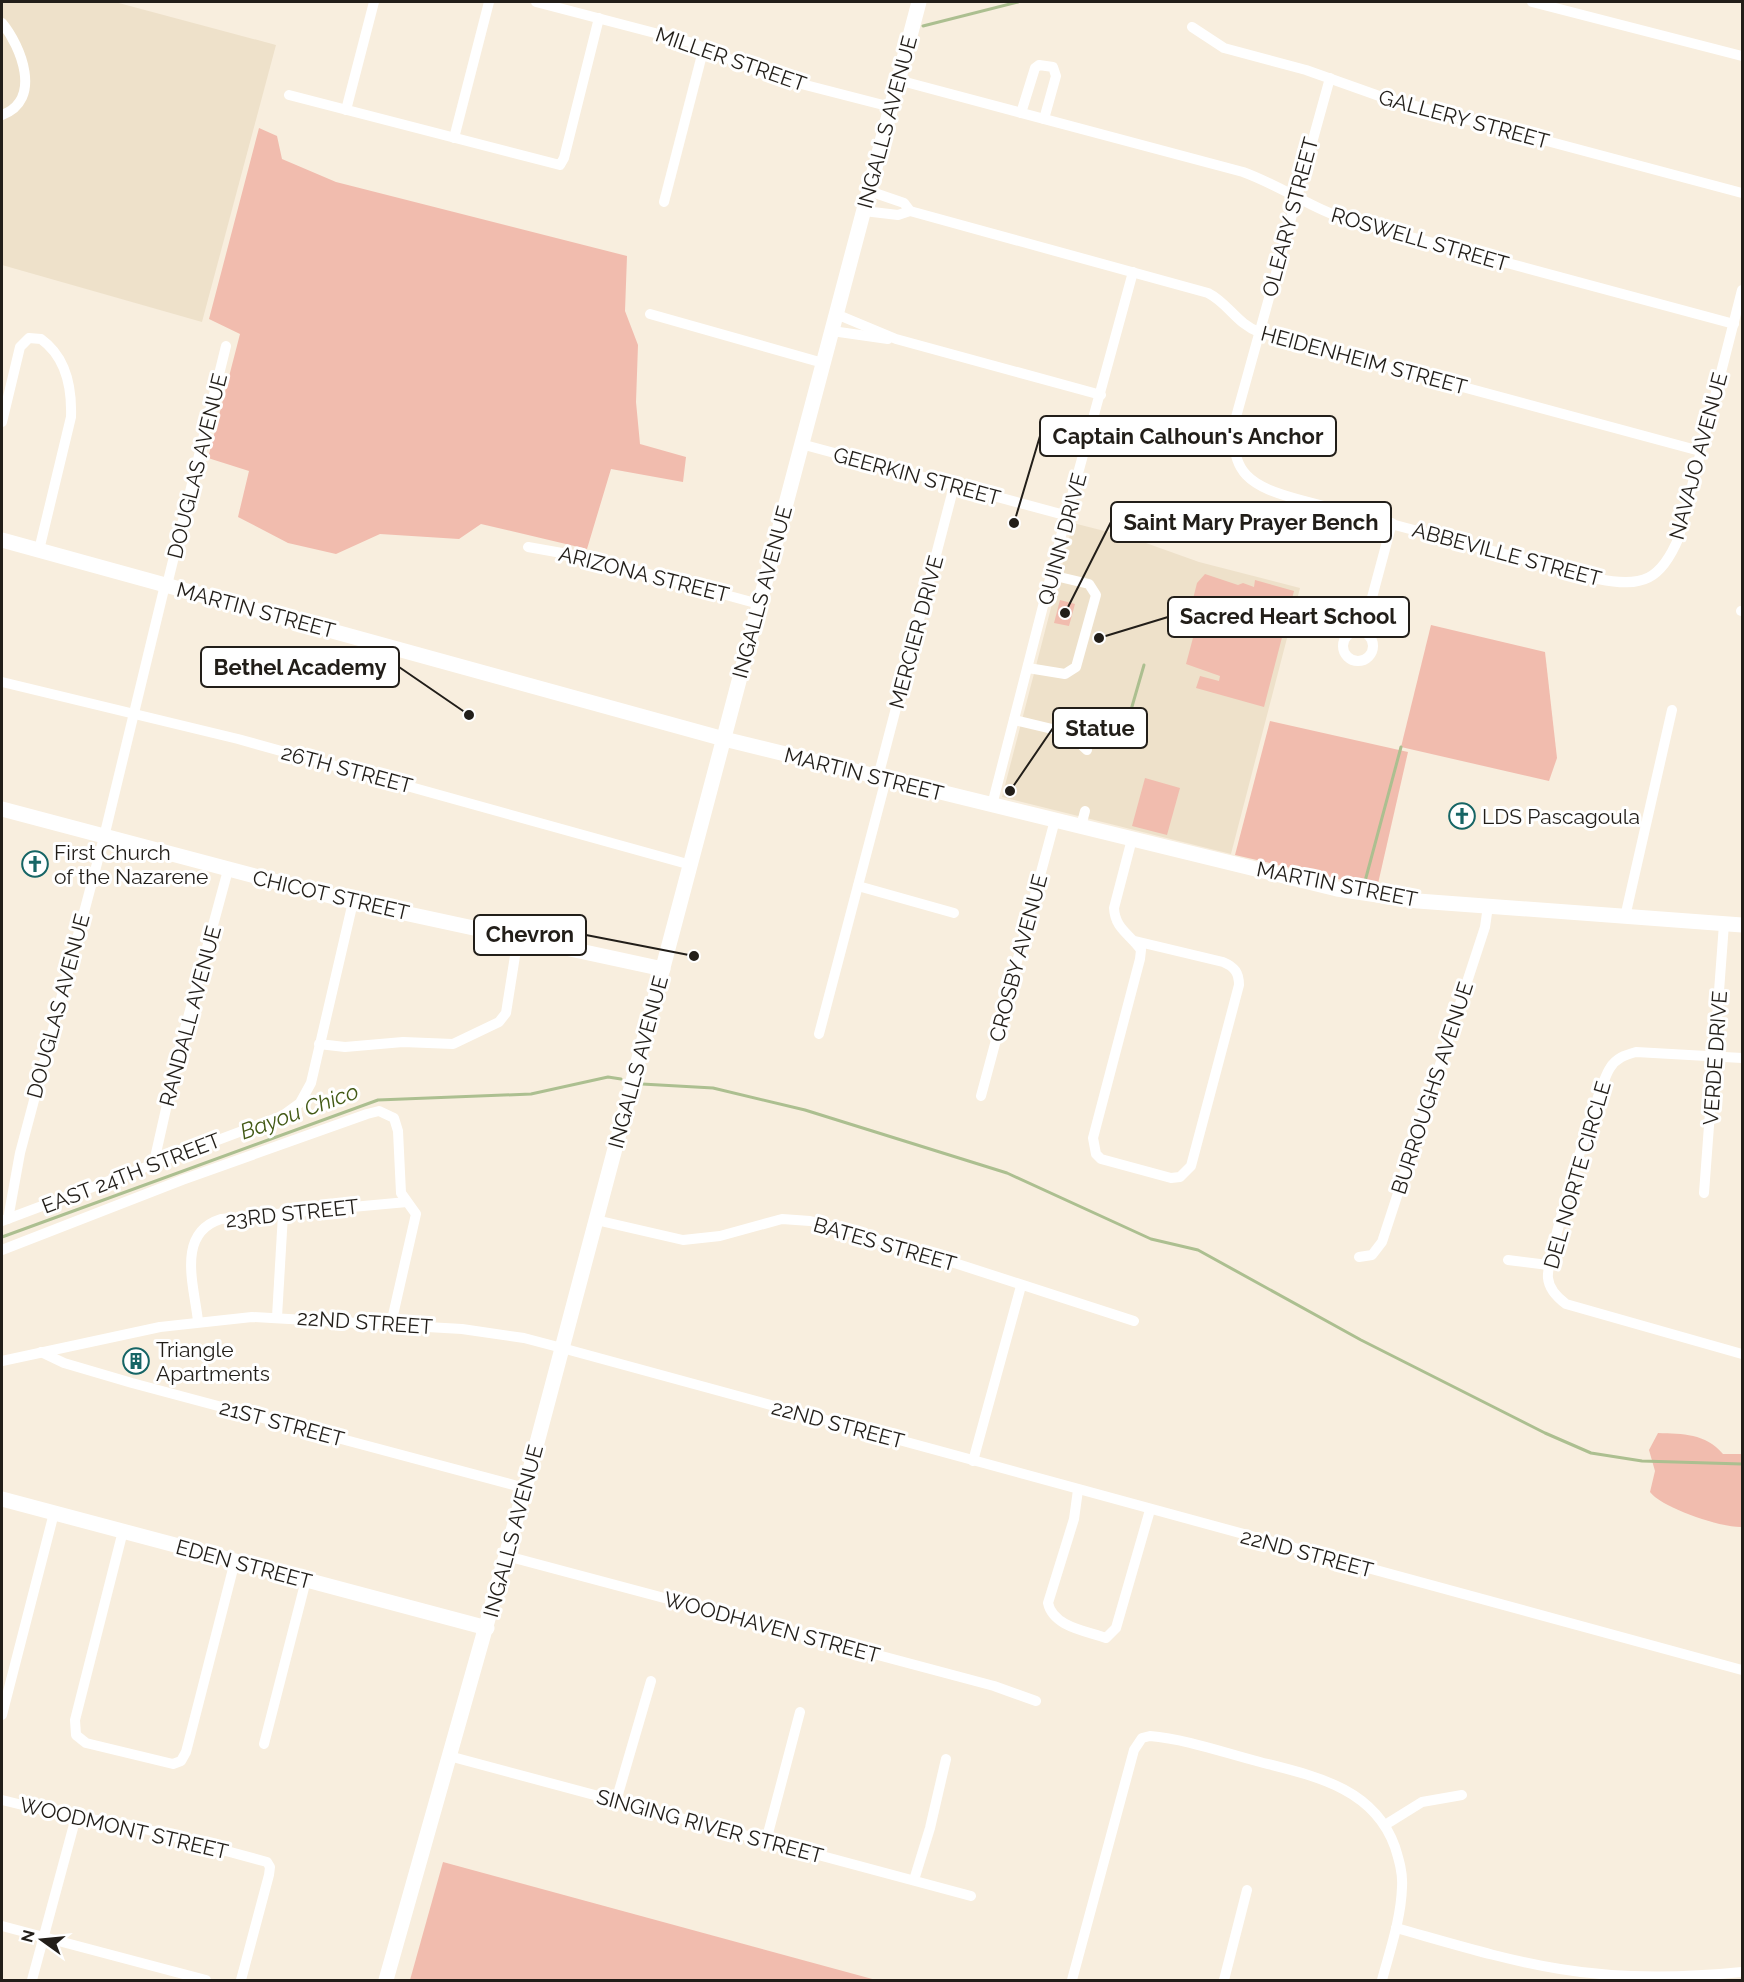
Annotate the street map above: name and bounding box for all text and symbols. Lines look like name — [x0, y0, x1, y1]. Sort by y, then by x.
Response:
street label: MILLER STREET — [652, 22, 810, 97]
street label: INGALLS AVENUE — [852, 33, 922, 211]
street label: GALLERY STREET — [1376, 84, 1552, 154]
street label: OLEARY STREET — [1257, 134, 1323, 299]
street label: ROSWELL STREET — [1328, 202, 1512, 276]
street label: HEIDENHEIM STREET — [1258, 320, 1470, 400]
street label: NAVAJO AVENUE — [1664, 370, 1732, 542]
street label: DOUGLAS AVENUE — [162, 371, 232, 561]
callout: Captain Calhoun's Anchor — [1040, 416, 1336, 456]
text: Captain Calhoun's Anchor — [1053, 423, 1324, 449]
street label: GEERKIN STREET — [831, 442, 1004, 510]
street label: QUINN DRIVE — [1032, 470, 1092, 608]
callout: Saint Mary Prayer Bench — [1111, 502, 1391, 542]
street label: INGALLS AVENUE — [727, 503, 797, 681]
text: Saint Mary Prayer Bench — [1123, 509, 1379, 535]
street label: ABBEVILLE STREET — [1410, 517, 1604, 591]
street label: ARIZONA STREET — [556, 541, 732, 607]
street label: MERCIER DRIVE — [884, 553, 948, 711]
street label: MARTIN STREET — [174, 577, 338, 643]
callout: Sacred Heart School — [1168, 597, 1409, 637]
text: Sacred Heart School — [1180, 603, 1397, 629]
callout: Bethel Academy — [201, 647, 399, 687]
text: Bethel Academy — [213, 654, 387, 680]
callout: Statue — [1053, 708, 1147, 748]
text: Statue — [1065, 715, 1135, 741]
street label: 26TH STREET — [279, 739, 416, 799]
street label: MARTIN STREET — [782, 742, 946, 806]
church icon: LDS Pascagoula — [1447, 801, 1477, 831]
place label: LDS Pascagoula — [1482, 804, 1640, 829]
place label: First Church of the Nazarene — [54, 840, 208, 889]
church icon: First Church of the Nazarene — [20, 849, 50, 879]
street label: MARTIN STREET — [1254, 856, 1420, 912]
street label: CHICOT STREET — [250, 865, 412, 925]
street label: CROSBY AVENUE — [984, 871, 1052, 1045]
street label: DOUGLAS AVENUE — [21, 911, 95, 1101]
callout: Chevron — [474, 915, 586, 955]
text: Chevron — [486, 921, 574, 947]
street label: RANDALL AVENUE — [154, 923, 226, 1109]
street label: INGALLS AVENUE — [603, 973, 673, 1151]
street label: BURROUGHS AVENUE — [1386, 979, 1478, 1197]
street label: VERDE DRIVE — [1698, 990, 1732, 1126]
water label: Bayou Chico — [236, 1078, 362, 1144]
street label: DEL NORTE CIRCLE — [1538, 1078, 1616, 1272]
street label: EAST 24TH STREET — [38, 1127, 224, 1219]
street label: 23RD STREET — [224, 1194, 360, 1232]
street label: BATES STREET — [811, 1212, 960, 1276]
street label: 22ND STREET — [296, 1305, 434, 1339]
place label: Triangle Apartments — [156, 1337, 270, 1386]
building icon: Triangle Apartments — [121, 1346, 151, 1376]
street label: 21ST STREET — [217, 1394, 347, 1452]
street label: 22ND STREET — [769, 1394, 907, 1454]
street label: INGALLS AVENUE — [478, 1442, 548, 1620]
street label: 22ND STREET — [1238, 1523, 1376, 1583]
street label: EDEN STREET — [173, 1534, 315, 1594]
street label: WOODHAVEN STREET — [661, 1586, 883, 1668]
street label: SINGING RIVER STREET — [594, 1784, 826, 1868]
street label: WOODMONT STREET — [17, 1792, 231, 1864]
north arrow — [12, 1910, 72, 1970]
text: N — [17, 1928, 39, 1945]

